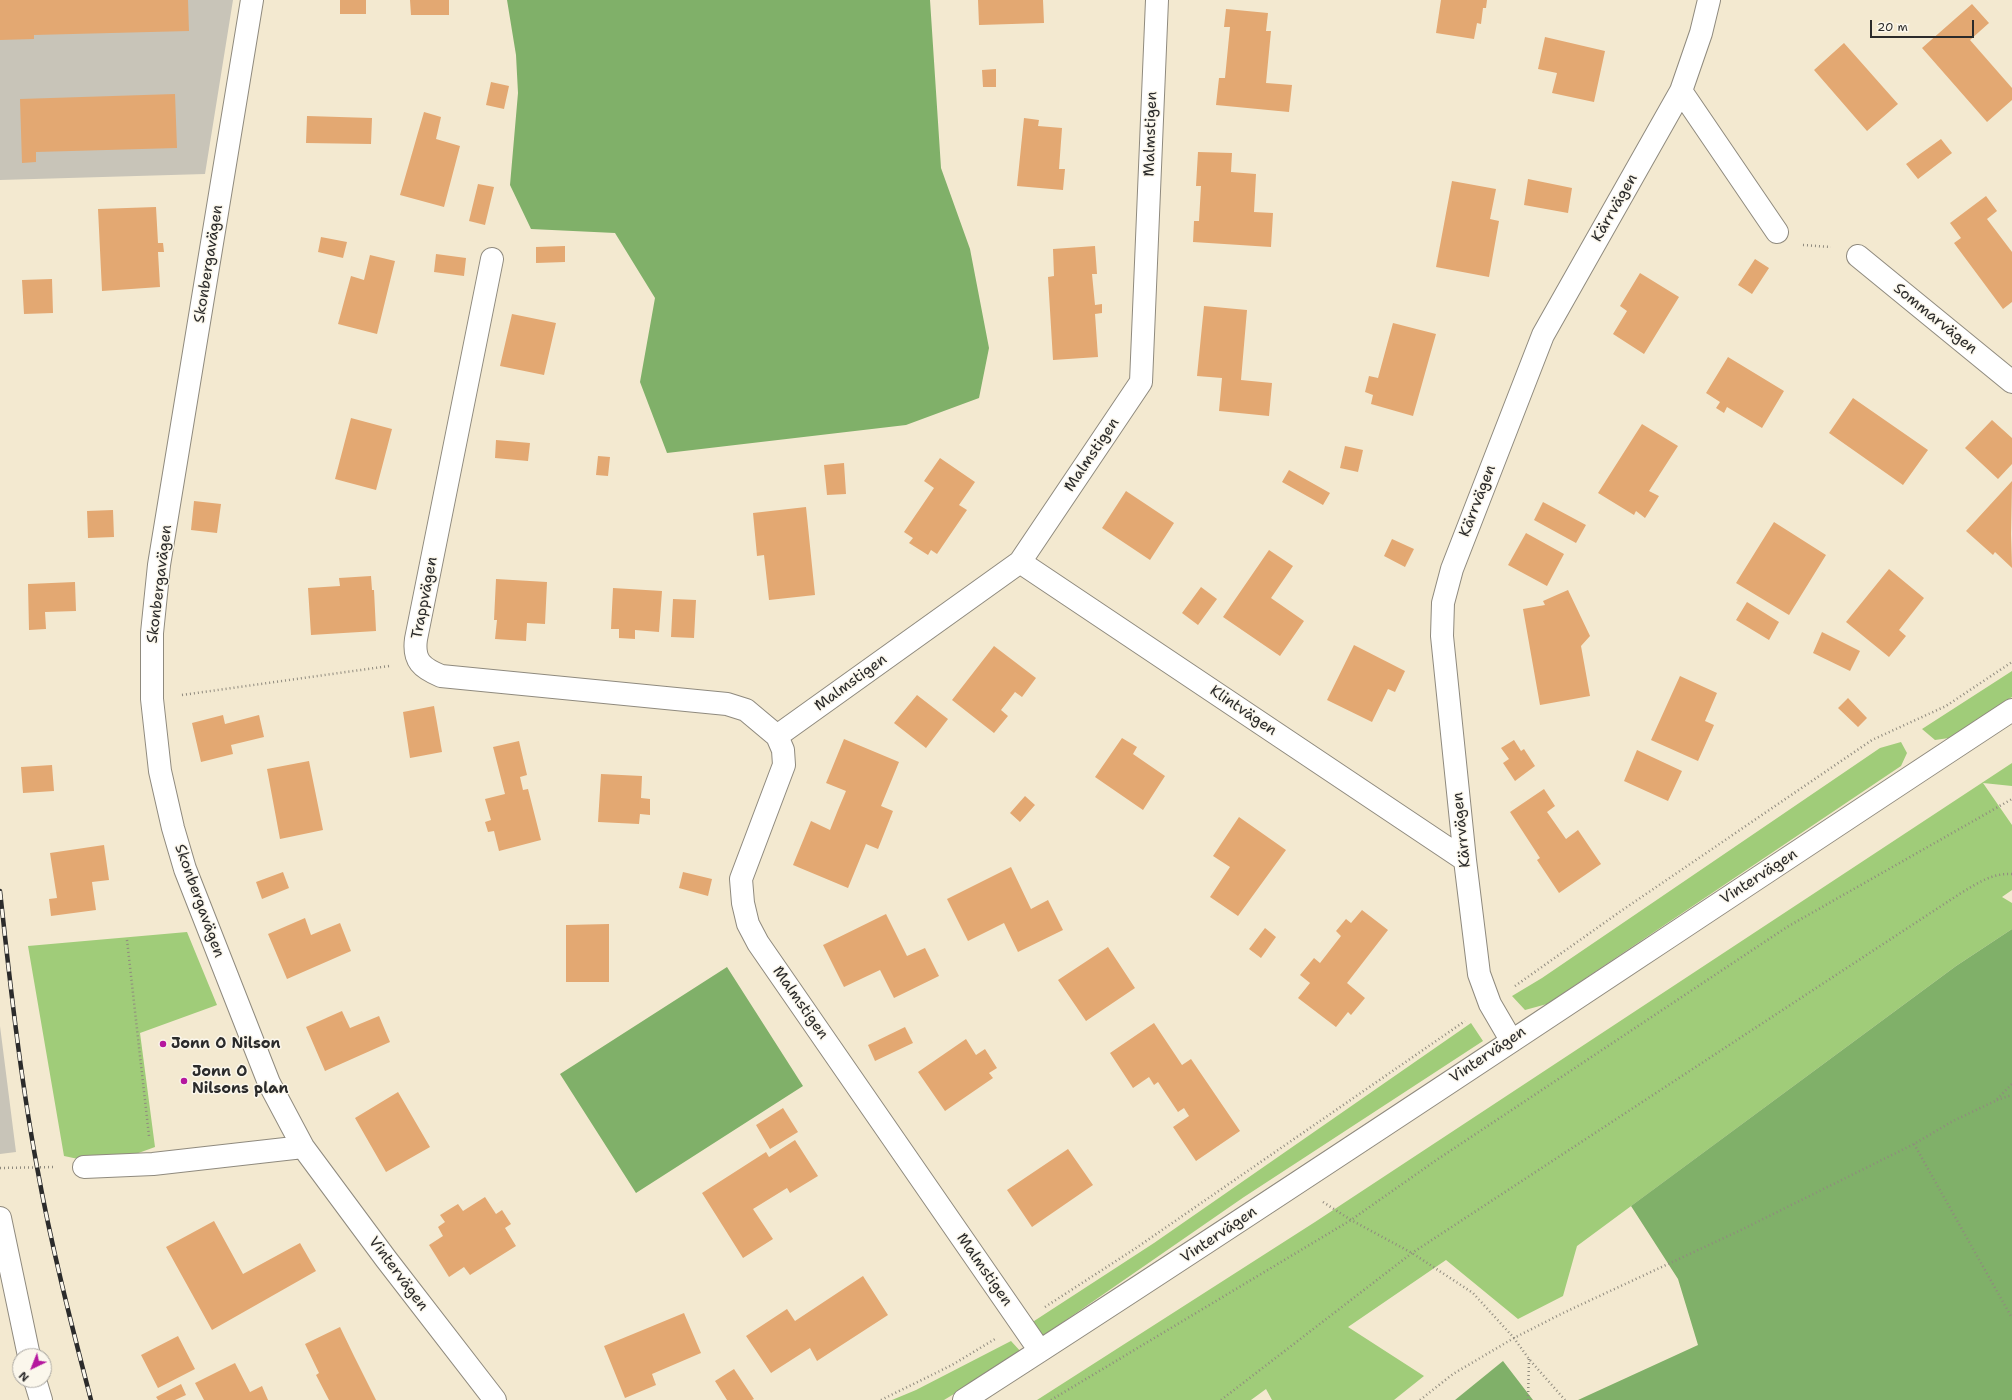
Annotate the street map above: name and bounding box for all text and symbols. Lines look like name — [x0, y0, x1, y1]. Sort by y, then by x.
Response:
scale bar — [1872, 12, 1976, 38]
text: 20 m — [1877, 19, 1908, 35]
street label: Malmstigen — [1141, 91, 1161, 177]
street label: Kärrvägen — [1588, 171, 1642, 245]
street label: Skonbergavägen — [191, 204, 227, 324]
street label: Sommarvägen — [1889, 280, 1981, 358]
street label: Malmstigen — [1061, 415, 1123, 495]
street label: Kärrvägen — [1456, 462, 1500, 540]
street label: Skonbergavägen — [144, 524, 176, 644]
street label: Trappvägen — [408, 555, 442, 641]
street label: Malmstigen — [811, 651, 891, 715]
street label: Klintvägen — [1206, 682, 1280, 740]
street label: Kärrvägen — [1449, 791, 1475, 869]
street label: Skonbergavägen — [170, 842, 228, 960]
street label: Vintervägen — [1717, 845, 1801, 909]
street label: Malmstigen — [768, 963, 832, 1043]
street label: Vintervägen — [1446, 1023, 1530, 1087]
place label: Jonn O Nilson — [171, 1035, 281, 1053]
marker: Jonn O Nilson — [158, 1039, 168, 1049]
place label: Jonn O Nilsons plan — [192, 1063, 289, 1098]
marker: Jonn O Nilsons plan — [179, 1076, 189, 1086]
street label: Vintervägen — [1177, 1203, 1261, 1267]
street label: Malmstigen — [952, 1230, 1016, 1310]
street label: Vintervägen — [364, 1233, 432, 1315]
north arrow — [12, 1348, 52, 1388]
text: N — [16, 1368, 32, 1385]

